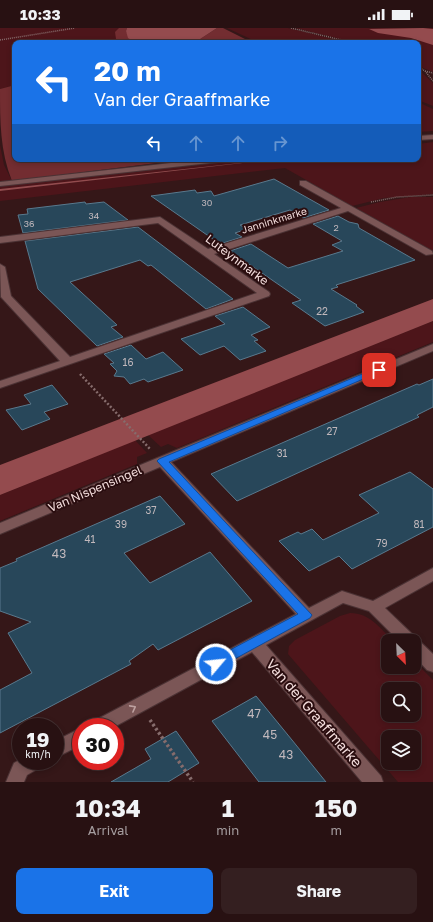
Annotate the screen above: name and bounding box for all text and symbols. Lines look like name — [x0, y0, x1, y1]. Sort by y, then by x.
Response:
text: 10:33 — [20, 5, 61, 23]
text: 20 m — [94, 54, 161, 87]
icon: left — [28, 56, 80, 108]
text: Van der Graaffmarke — [94, 88, 270, 110]
icon: left — [143, 132, 165, 154]
icon: ahead — [185, 132, 207, 154]
icon: ahead — [227, 132, 249, 154]
icon: right — [269, 132, 291, 154]
house number: 30 — [202, 197, 213, 208]
street label: Janninkmarke — [240, 204, 308, 236]
house number: 34 — [89, 210, 100, 221]
house number: 36 — [24, 218, 34, 229]
house number: 2 — [333, 222, 339, 233]
street label: Luteynmarke — [203, 231, 272, 288]
house number: 22 — [316, 305, 328, 317]
pin — [362, 353, 396, 387]
house number: 16 — [123, 356, 133, 368]
icon: arrive — [368, 359, 390, 381]
house number: 27 — [326, 425, 338, 437]
house number: 31 — [277, 447, 287, 459]
street label: Van Nispensingel — [46, 462, 144, 515]
house number: 37 — [145, 504, 157, 516]
house number: 39 — [115, 518, 127, 530]
house number: 81 — [414, 518, 425, 530]
house number: 41 — [85, 533, 96, 545]
house number: 79 — [376, 537, 388, 549]
house number: 43 — [52, 546, 66, 561]
north arrow — [381, 634, 421, 674]
map controls — [381, 634, 421, 770]
position arrow — [195, 643, 237, 685]
street label: Van der Graaffmarke — [263, 655, 366, 770]
button: search — [381, 682, 421, 722]
one-way arrow — [129, 706, 136, 713]
house number: 47 — [247, 706, 261, 721]
speed limit sign: 30 — [72, 718, 124, 770]
text: 19 — [26, 727, 49, 751]
house number: 45 — [263, 727, 277, 742]
button: layers — [381, 730, 421, 770]
house number: 43 — [279, 747, 293, 762]
text: km/h — [25, 748, 51, 760]
text: 10:34 — [76, 793, 141, 822]
text: 1 — [222, 793, 234, 822]
text: 150 — [315, 793, 357, 822]
text: Arrival — [88, 822, 129, 838]
text: min — [216, 822, 239, 838]
text: m — [330, 822, 342, 838]
button: Exit — [16, 868, 213, 914]
button: Share — [221, 868, 417, 914]

